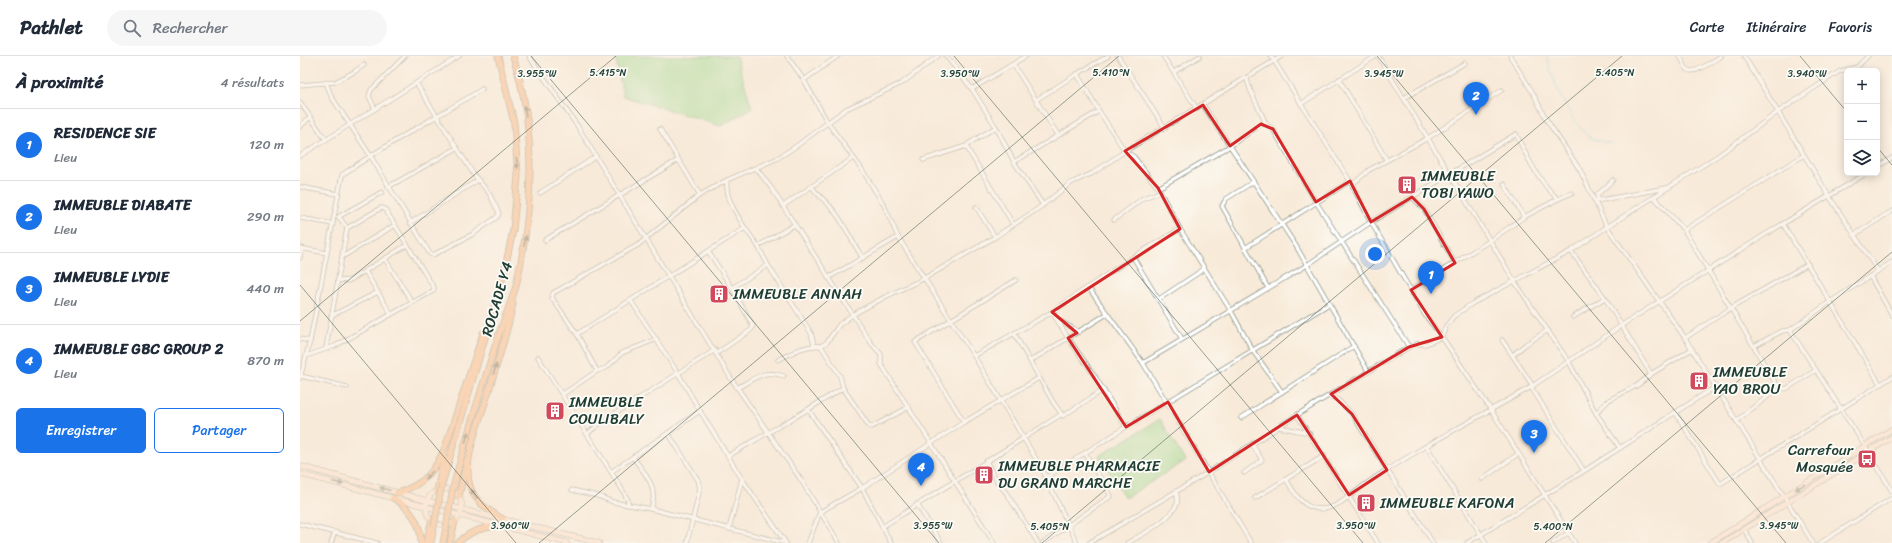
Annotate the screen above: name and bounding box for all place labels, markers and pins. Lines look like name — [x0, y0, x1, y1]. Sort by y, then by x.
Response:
pin: 2 — [1463, 82, 1489, 115]
place label: IMMEUBLE TOBI YAWO — [1420, 163, 1496, 206]
building icon: IMMEUBLE TOBI YAWO — [1396, 174, 1418, 196]
pin: 1 — [1418, 261, 1444, 294]
place label: IMMEUBLE ANNAH — [732, 281, 862, 307]
building icon: IMMEUBLE ANNAH — [708, 283, 730, 305]
place label: IMMEUBLE YAO BROU — [1712, 359, 1788, 402]
building icon: IMMEUBLE YAO BROU — [1688, 370, 1710, 392]
place label: IMMEUBLE COULIBALY — [568, 389, 645, 432]
building icon: IMMEUBLE COULIBALY — [544, 400, 566, 422]
pin: 3 — [1521, 420, 1547, 453]
place label: Carrefour Mosquée — [1788, 437, 1854, 480]
bus stop icon: Carrefour Mosquée — [1856, 448, 1878, 470]
pin: 4 — [908, 453, 934, 486]
place label: IMMEUBLE PHARMACIE DU GRAND MARCHE — [997, 453, 1161, 496]
building icon: IMMEUBLE PHARMACIE DU GRAND MARCHE — [973, 464, 995, 486]
place label: IMMEUBLE KAFONA — [1379, 490, 1515, 516]
building icon: IMMEUBLE KAFONA — [1355, 492, 1377, 514]

